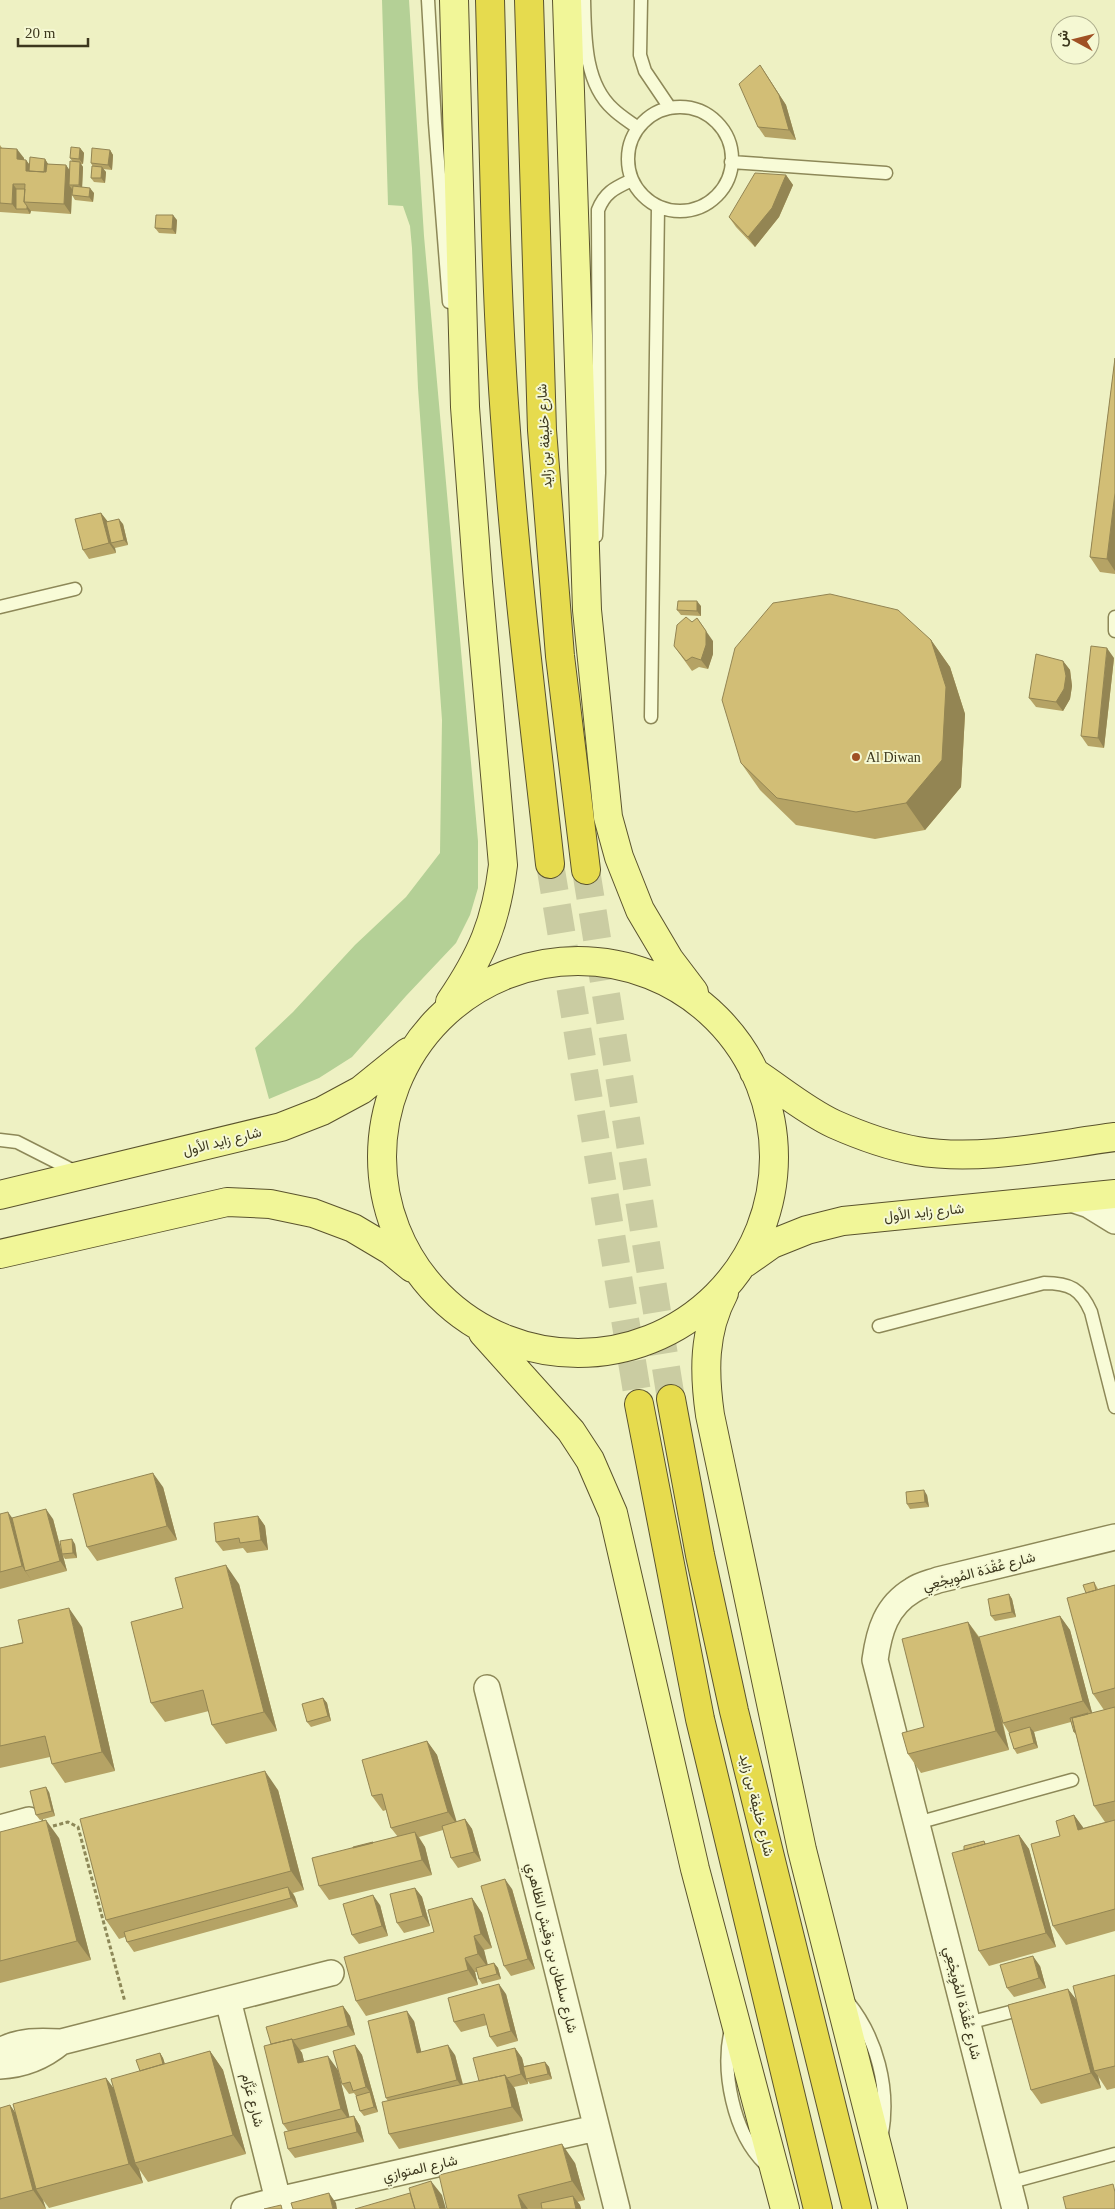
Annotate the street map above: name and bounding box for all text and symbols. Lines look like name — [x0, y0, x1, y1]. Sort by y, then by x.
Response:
scale bar — [18, 15, 88, 47]
north arrow — [1050, 15, 1100, 65]
text: 20 m — [25, 25, 56, 41]
text: ش — [1054, 29, 1072, 48]
street label: شارع خليفة بن زايد — [534, 383, 558, 489]
place label: Al Diwan — [866, 750, 921, 765]
marker: Al Diwan — [850, 751, 862, 763]
street label: شارع زايد الأول — [181, 1124, 264, 1161]
street label: شارع زايد الأول — [883, 1200, 965, 1227]
street label: شارع عُقْدَة المُوِيجْعِي — [921, 1548, 1038, 1598]
street label: شارع خليفة بن زايد — [734, 1752, 776, 1859]
street label: شارع سلطان بن وقيش الظاهري — [519, 1861, 580, 2036]
street label: شارع عُقْدَة المُوِيجْعِي — [937, 1945, 985, 2062]
street label: شارع عَزَّام — [236, 2071, 268, 2129]
street label: شارع المتوازي — [381, 2153, 460, 2188]

